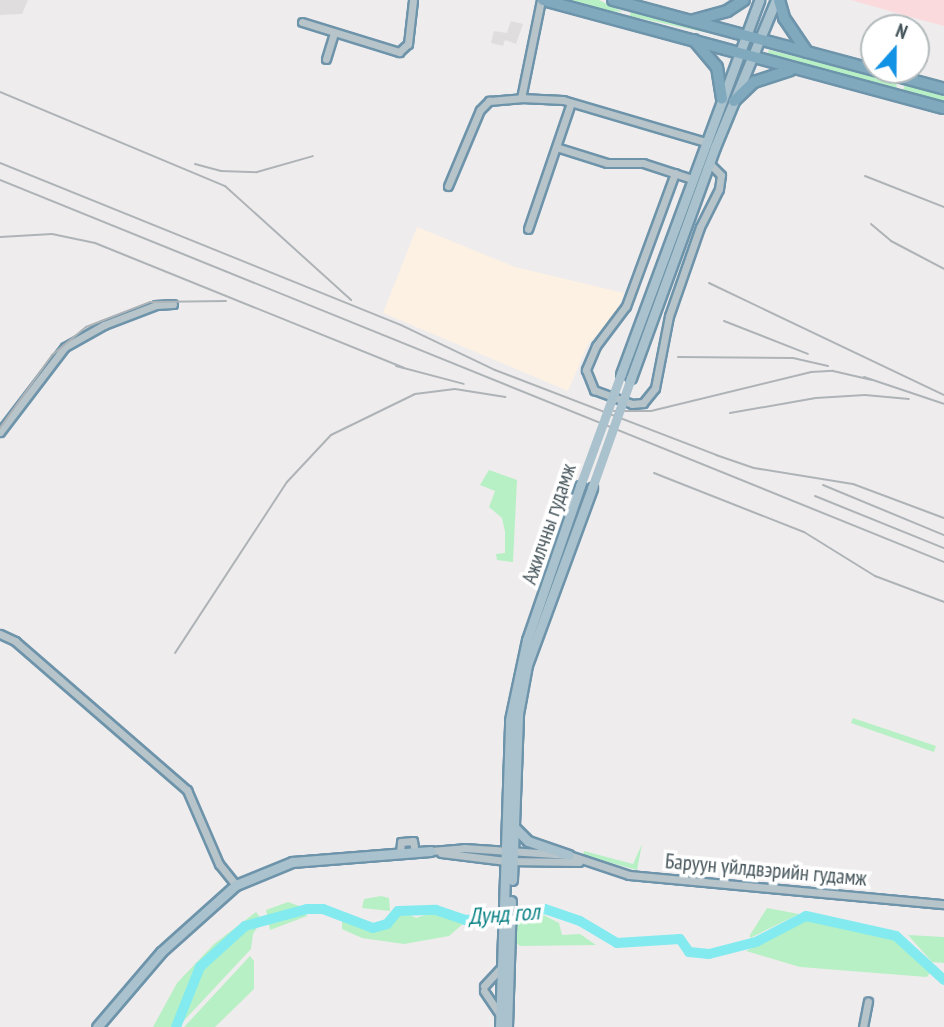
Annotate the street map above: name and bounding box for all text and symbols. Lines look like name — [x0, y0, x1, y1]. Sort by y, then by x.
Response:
north arrow — [860, 14, 930, 84]
text: N — [893, 18, 911, 44]
street label: Ажилчны гудамж — [517, 460, 581, 588]
street label: Баруун үйлдвэрийн гудамж — [664, 849, 868, 891]
water label: Дунд гол — [467, 898, 541, 930]

